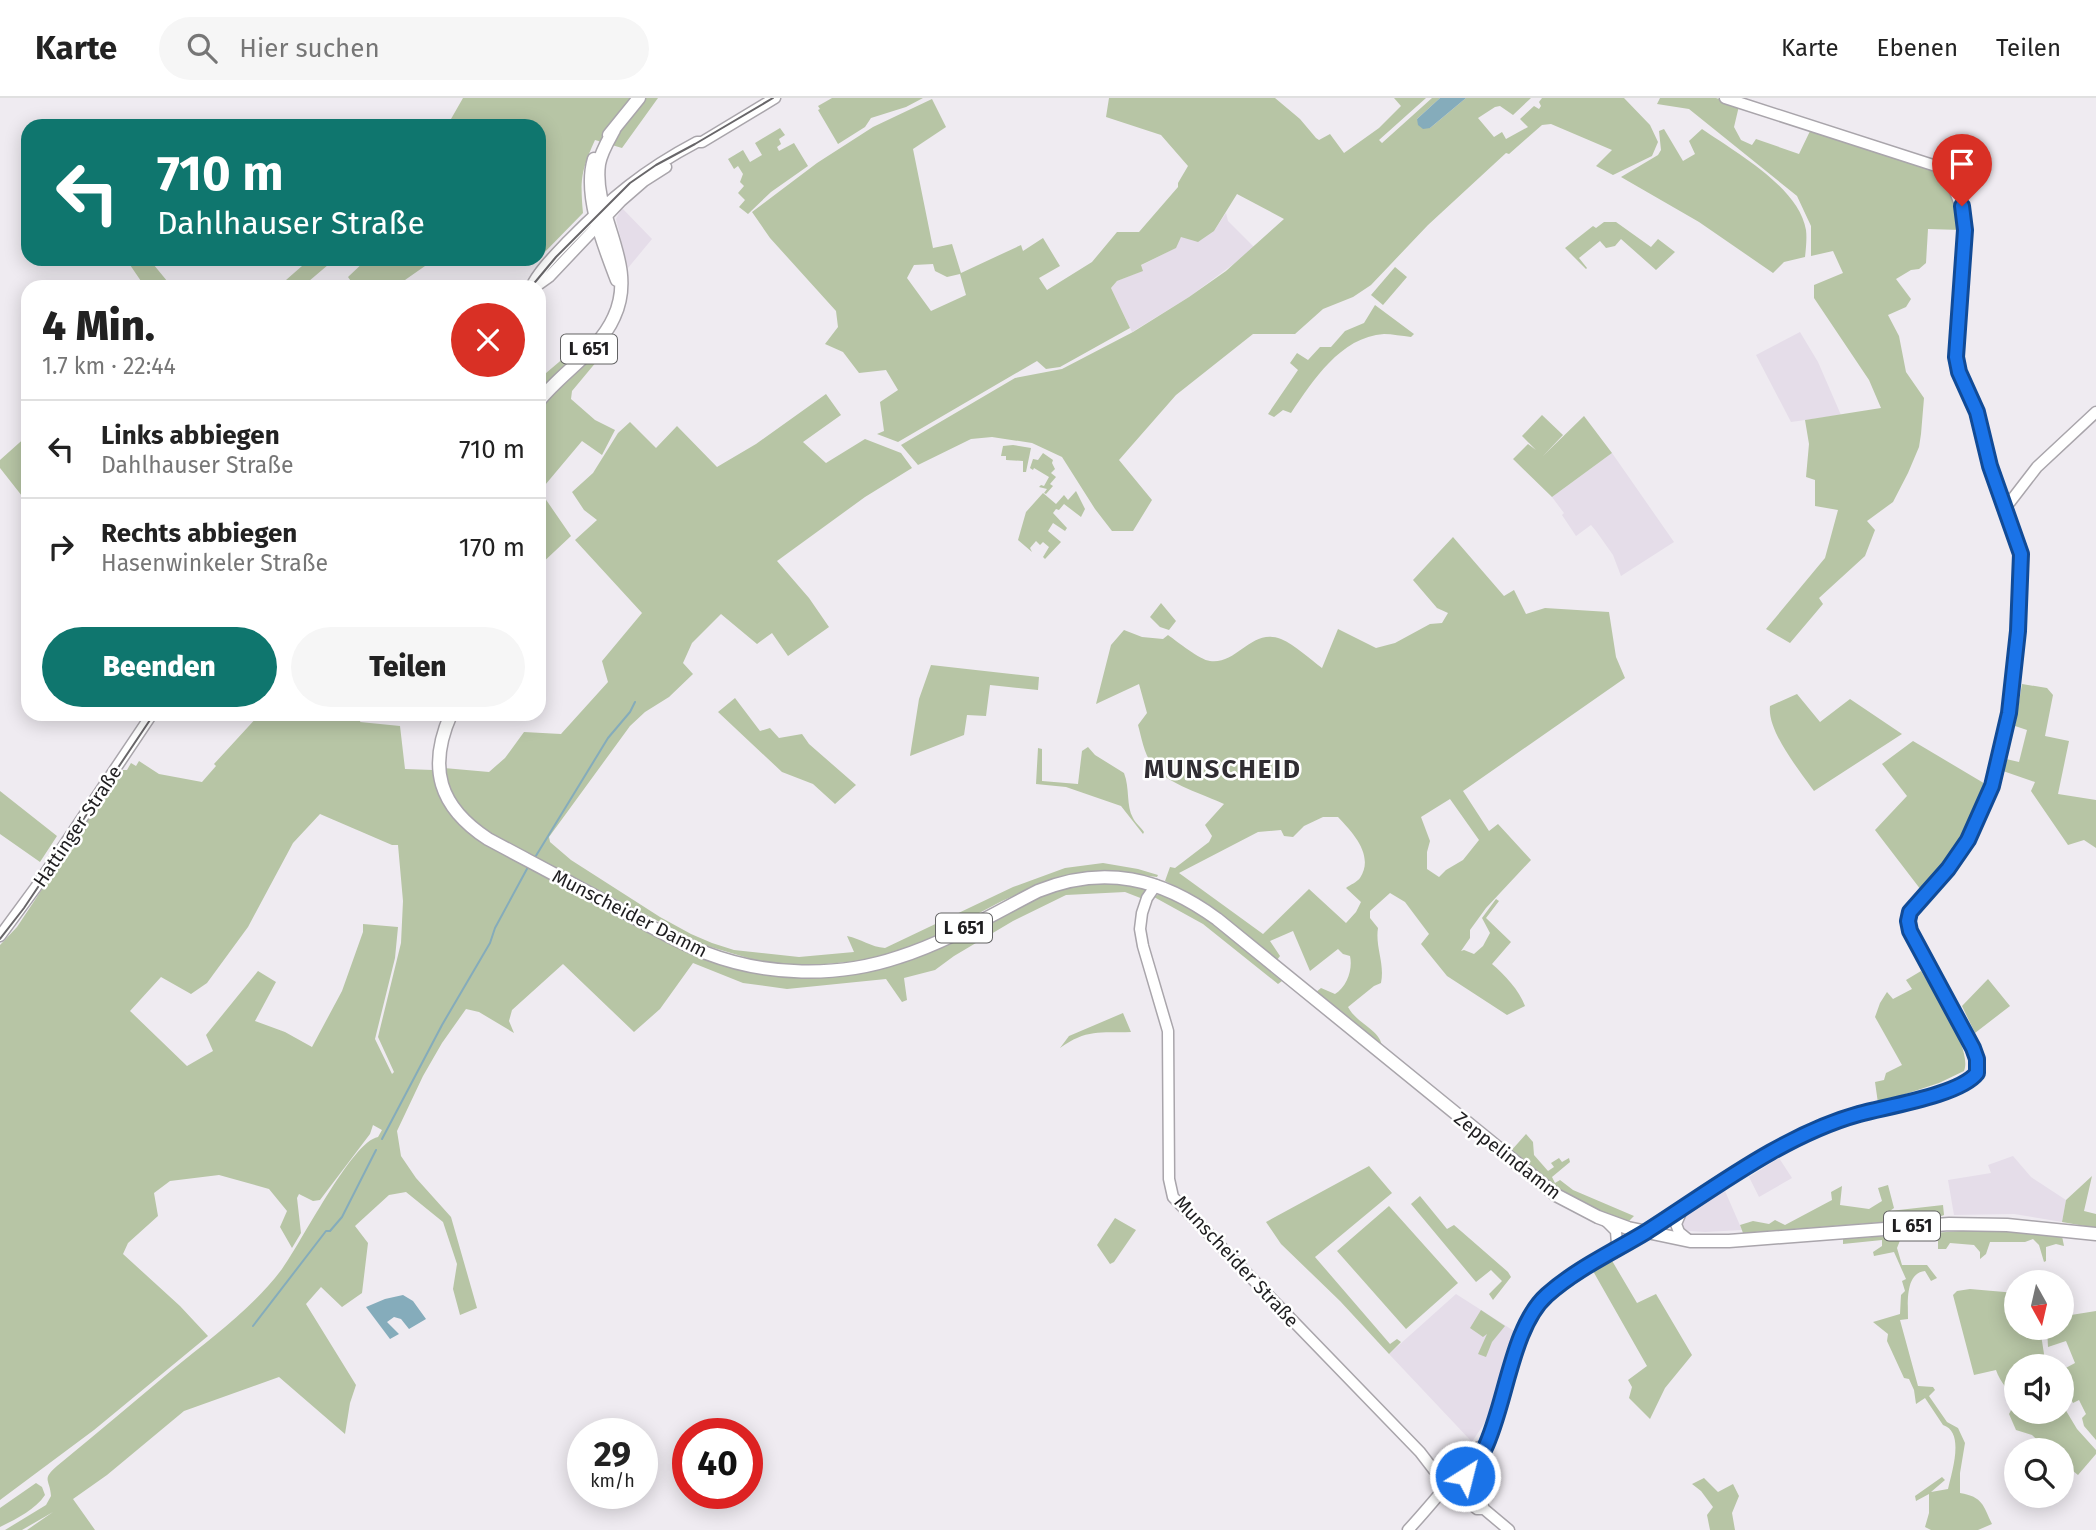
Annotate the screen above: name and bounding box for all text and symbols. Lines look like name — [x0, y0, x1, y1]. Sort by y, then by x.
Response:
search box — [159, 17, 649, 80]
text: Karte — [35, 28, 117, 68]
icon: search — [183, 29, 221, 67]
text: Hier suchen — [239, 33, 380, 64]
text: Karte — [1781, 34, 1839, 62]
text: Ebenen — [1877, 34, 1958, 62]
text: Teilen — [1996, 34, 2061, 62]
pin — [1932, 134, 1992, 206]
text: 710 m — [157, 144, 284, 203]
icon: arrive — [1943, 145, 1981, 183]
icon: left — [42, 147, 133, 238]
text: Dahlhauser Straße — [157, 204, 425, 242]
text: 4 Min. — [42, 301, 155, 351]
button: close — [451, 303, 525, 377]
road number: L 651 — [561, 334, 617, 363]
text: 1.7 km · 22:44 — [42, 352, 176, 380]
text: Links abbiegen — [101, 420, 280, 451]
icon: left — [42, 430, 80, 468]
text: 710 m — [459, 434, 525, 465]
text: Dahlhauser Straße — [101, 451, 294, 479]
text: Rechts abbiegen — [101, 518, 297, 549]
icon: right — [42, 528, 80, 566]
text: 170 m — [459, 532, 525, 563]
text: Hasenwinkeler Straße — [101, 549, 328, 577]
button: Beenden — [42, 627, 277, 707]
button: Teilen — [291, 627, 525, 707]
district label: MUNSCHEID — [1144, 754, 1302, 785]
street label: Hattinger Straße — [28, 761, 127, 891]
street label: Munscheider Damm — [548, 864, 711, 962]
road number: L 651 — [936, 914, 992, 942]
street label: Zeppelindamm — [1450, 1107, 1566, 1204]
street label: Munscheider Straße — [1170, 1191, 1304, 1332]
road number: L 651 — [1884, 1212, 1940, 1240]
north arrow — [2004, 1270, 2074, 1340]
map controls — [2004, 1270, 2074, 1508]
button: sound — [2004, 1354, 2074, 1424]
speed limit sign: 40 — [672, 1418, 763, 1509]
text: 29 — [594, 1433, 631, 1475]
button: search — [2004, 1438, 2074, 1508]
position arrow — [1428, 1439, 1502, 1513]
text: km/h — [590, 1470, 635, 1492]

